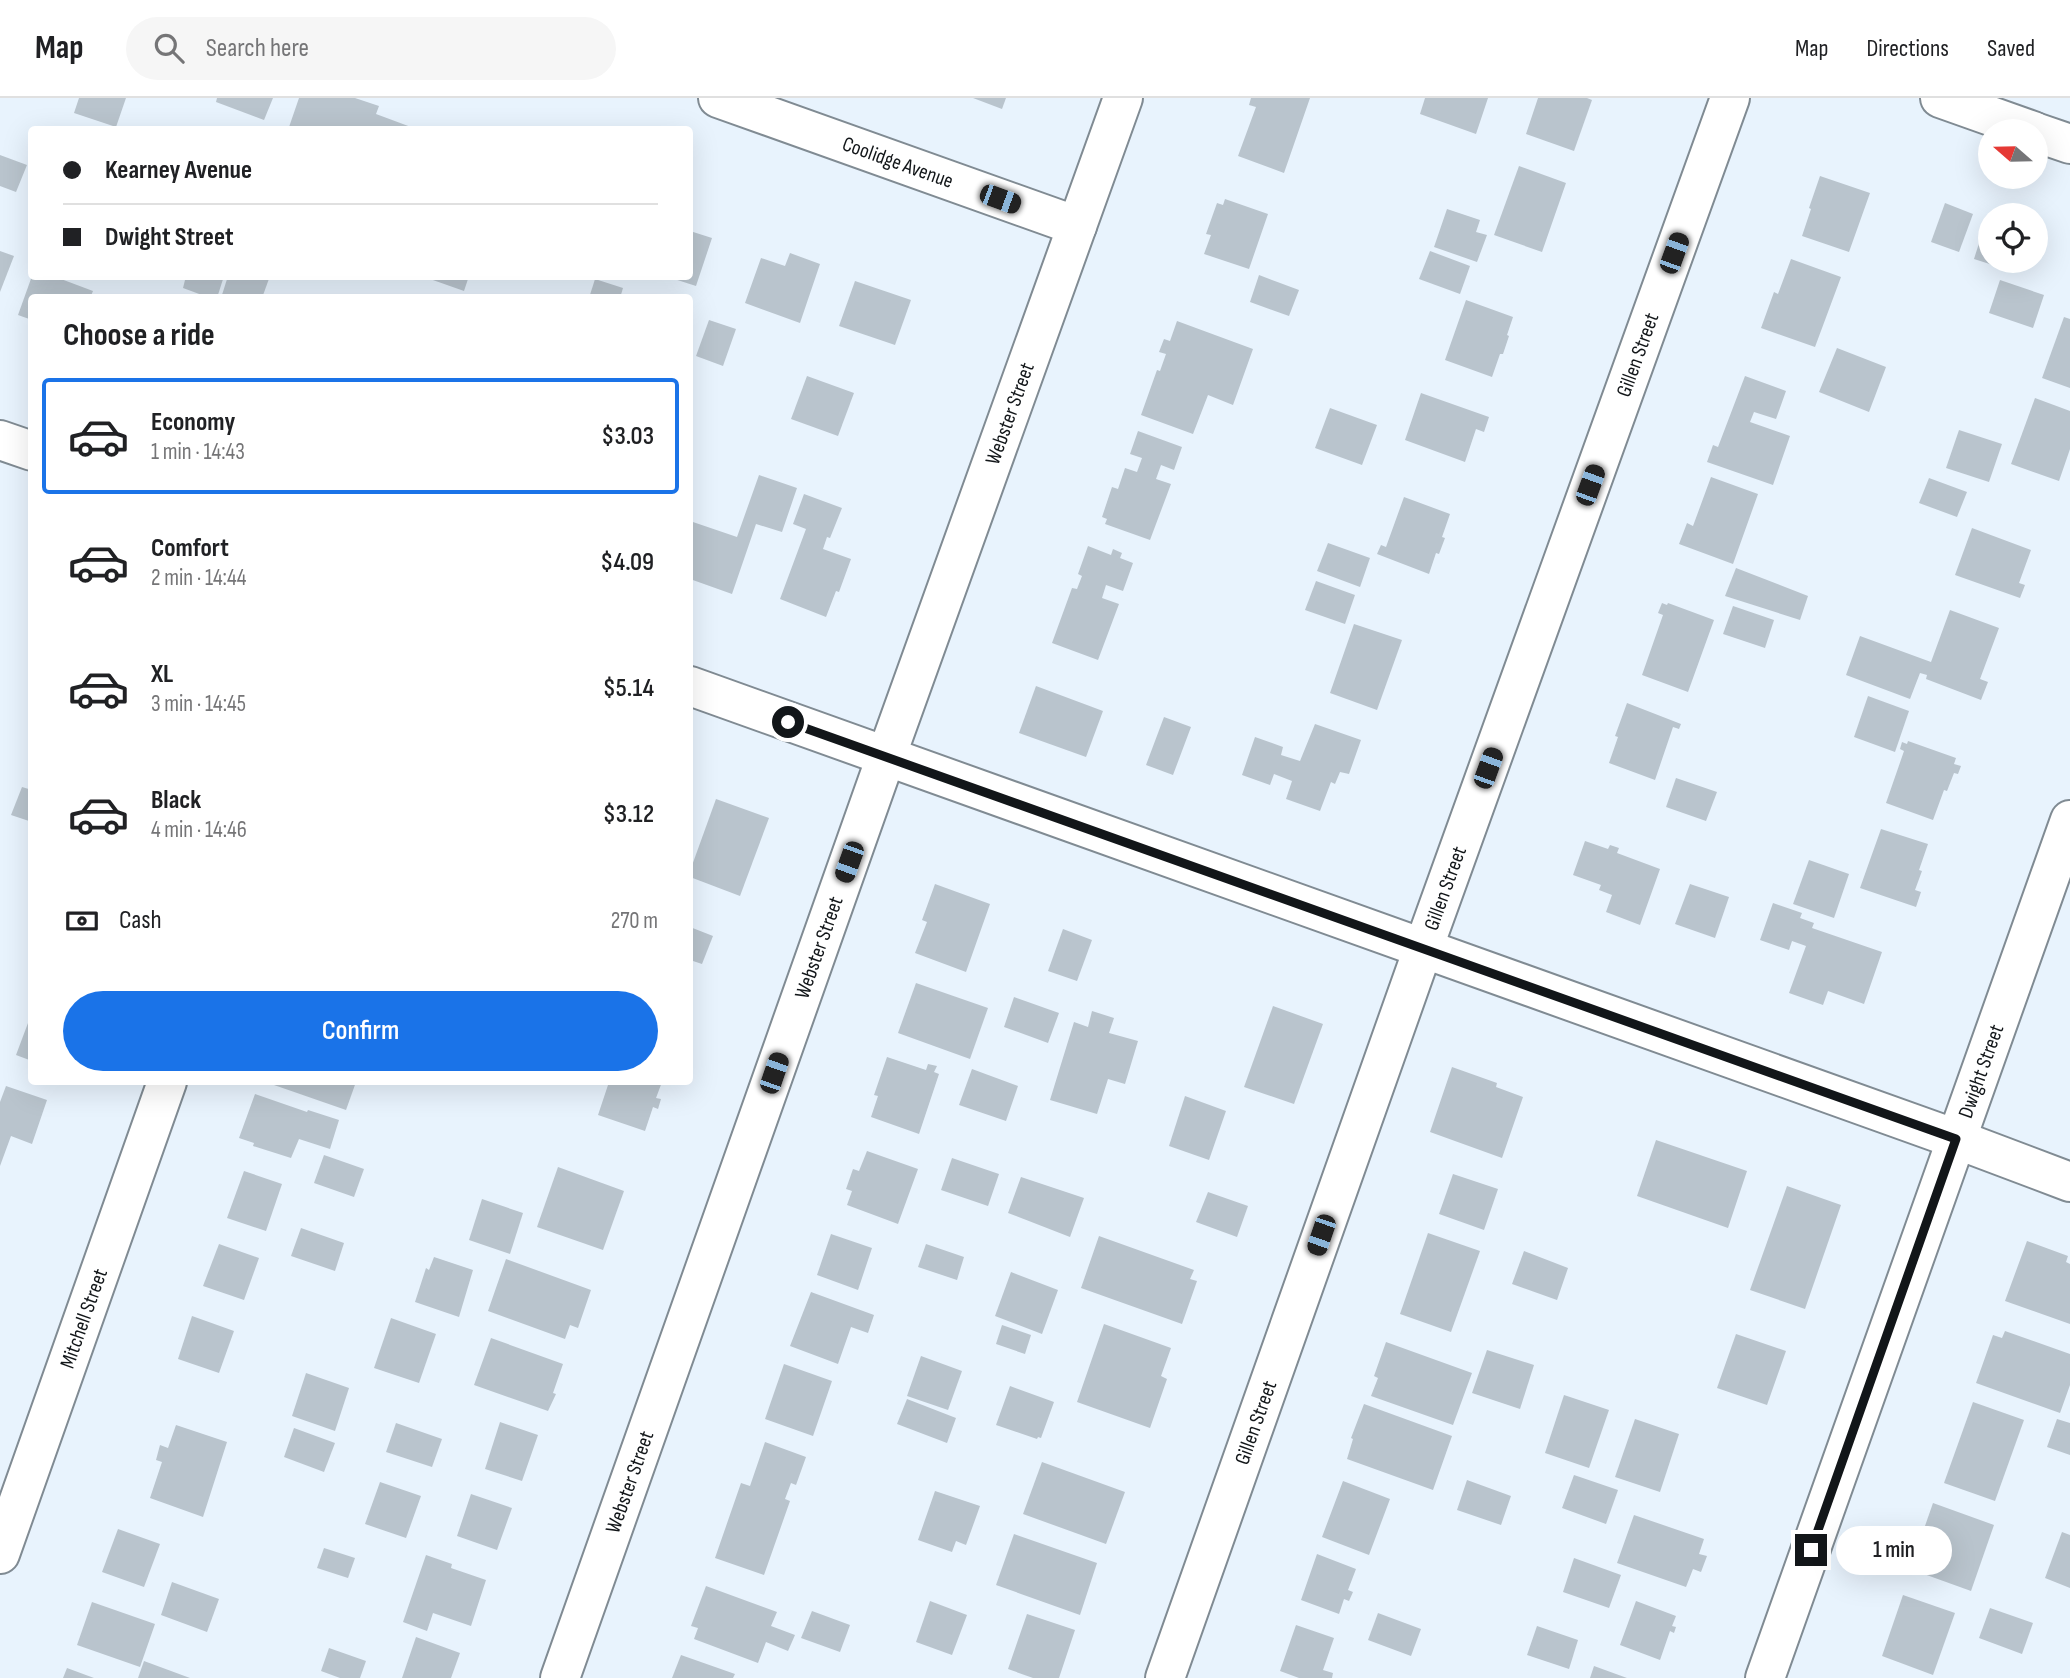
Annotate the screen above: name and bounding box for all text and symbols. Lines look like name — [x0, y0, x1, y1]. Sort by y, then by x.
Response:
search box — [126, 17, 616, 80]
text: Map — [35, 28, 84, 68]
icon: search — [150, 29, 188, 67]
text: Search here — [206, 33, 309, 64]
text: Map — [1795, 34, 1828, 63]
text: Directions — [1866, 34, 1949, 63]
text: Saved — [1987, 34, 2035, 63]
north arrow — [1978, 119, 2048, 189]
map controls — [1978, 119, 2048, 273]
street label: Coolidge Avenue — [839, 131, 957, 194]
text: Kearney Avenue — [105, 155, 252, 186]
car — [977, 182, 1024, 216]
button: locate — [1978, 203, 2048, 273]
text: Dwight Street — [105, 222, 234, 253]
car — [1657, 230, 1692, 276]
street label: Gillen Street — [1611, 310, 1664, 400]
text: Choose a ride — [63, 316, 215, 355]
street label: Webster Street — [980, 359, 1040, 468]
icon: car — [67, 405, 130, 468]
text: Economy — [151, 407, 235, 438]
text: $3.03 — [601, 421, 654, 452]
text: 1 min · 14:43 — [151, 438, 245, 466]
car — [1573, 462, 1608, 508]
icon: car — [67, 531, 130, 594]
text: Comfort — [151, 533, 229, 564]
text: $4.09 — [600, 547, 654, 578]
text: 2 min · 14:44 — [151, 564, 246, 592]
icon: car — [67, 657, 130, 720]
text: XL — [151, 659, 173, 690]
text: $5.14 — [603, 673, 654, 704]
text: 3 min · 14:45 — [151, 690, 246, 718]
route start — [772, 706, 804, 738]
car — [1471, 745, 1506, 791]
icon: car — [67, 783, 130, 846]
text: Black — [151, 785, 201, 816]
text: $3.12 — [603, 799, 654, 830]
text: 4 min · 14:46 — [151, 816, 247, 844]
car — [832, 839, 867, 885]
street label: Gillen Street — [1419, 843, 1472, 934]
street label: Webster Street — [790, 893, 849, 1002]
icon: cash — [63, 902, 101, 940]
text: Cash — [119, 905, 162, 936]
text: 270 m — [611, 907, 658, 935]
button: Confirm — [63, 991, 658, 1071]
street label: Dwight Street — [1953, 1021, 2009, 1122]
car — [758, 1050, 791, 1096]
car — [1305, 1212, 1338, 1258]
street label: Mitchell Street — [55, 1265, 113, 1372]
street label: Gillen Street — [1230, 1377, 1282, 1468]
street label: Webster Street — [600, 1428, 659, 1536]
callout: 1 min — [1836, 1526, 1951, 1574]
route end — [1795, 1534, 1827, 1566]
text: 1 min — [1873, 1536, 1915, 1564]

